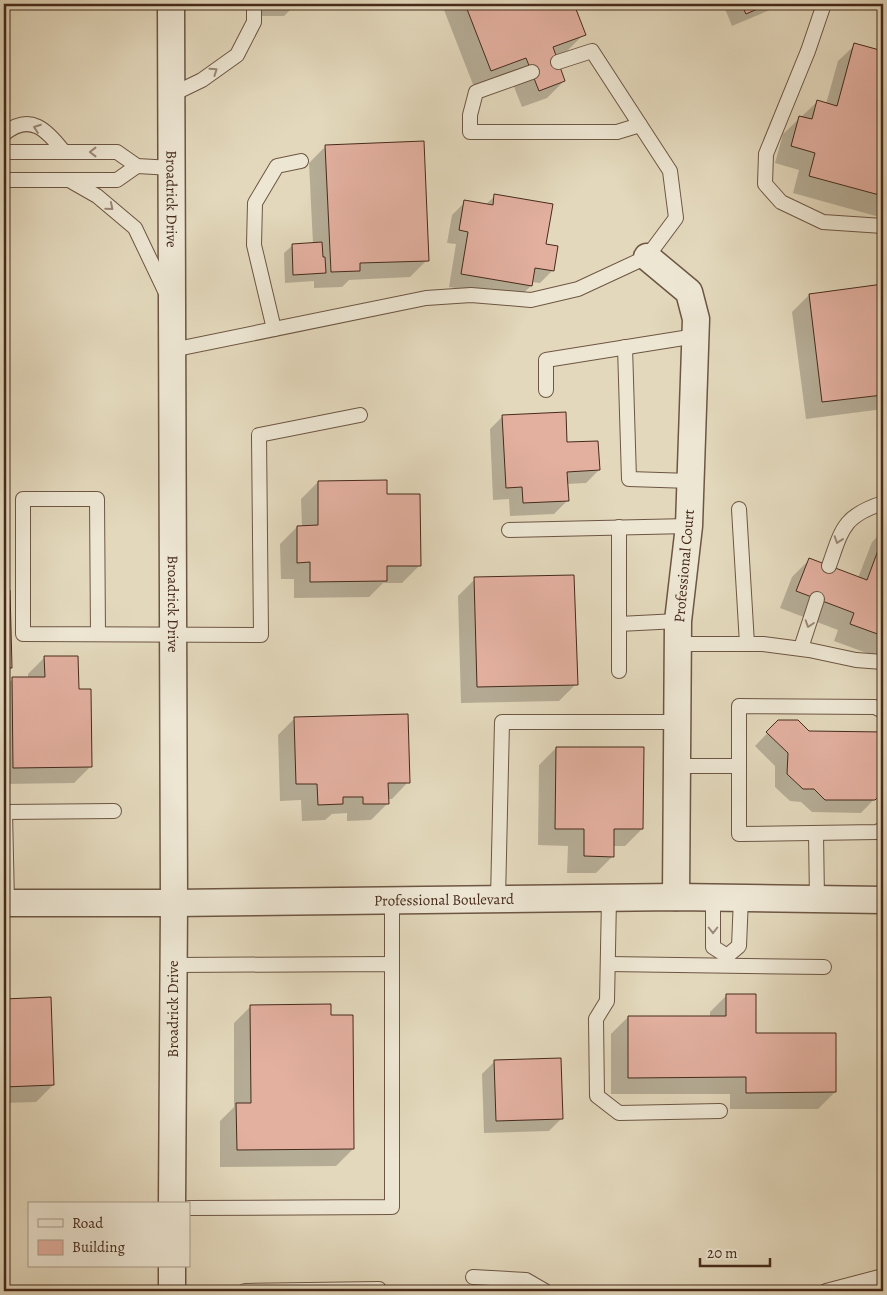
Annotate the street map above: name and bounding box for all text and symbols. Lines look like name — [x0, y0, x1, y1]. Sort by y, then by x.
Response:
one-way arrow — [208, 69, 217, 77]
one-way arrow — [33, 124, 42, 134]
one-way arrow — [88, 147, 96, 157]
street label: Broadrick Drive — [161, 150, 182, 248]
one-way arrow — [104, 201, 113, 210]
street label: Professional Court — [669, 509, 699, 623]
one-way arrow — [833, 535, 843, 544]
street label: Broadrick Drive — [163, 555, 183, 653]
one-way arrow — [805, 619, 815, 628]
street label: Professional Boulevard — [374, 889, 515, 911]
one-way arrow — [708, 926, 718, 934]
street label: Broadrick Drive — [163, 960, 183, 1058]
legend — [28, 1202, 190, 1268]
text: Road — [72, 1213, 104, 1233]
scale bar — [700, 1235, 770, 1267]
text: Building — [72, 1237, 125, 1257]
text: 20 m — [707, 1243, 738, 1263]

